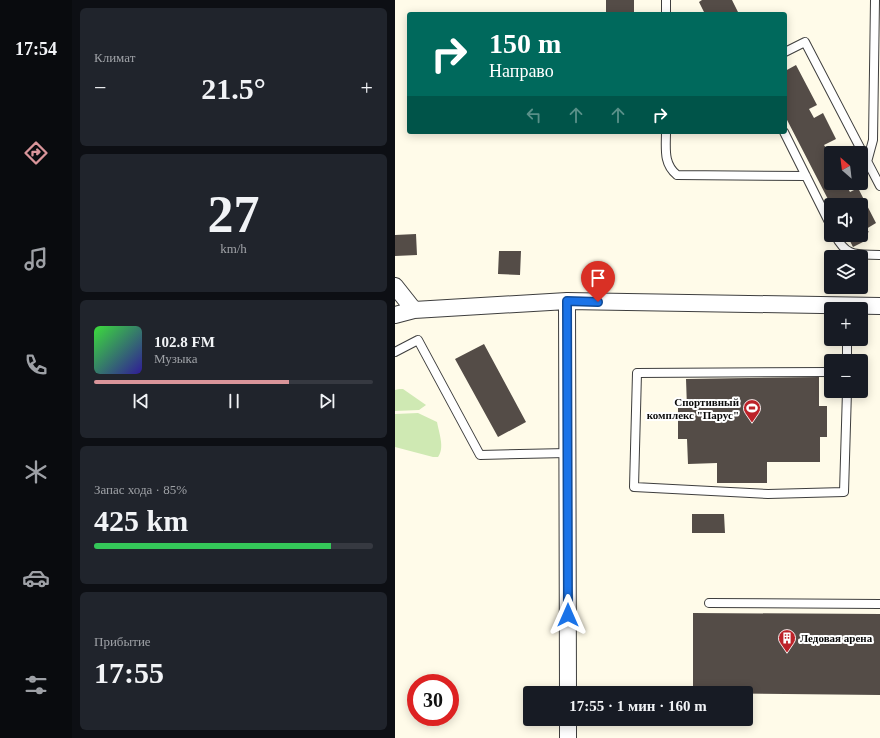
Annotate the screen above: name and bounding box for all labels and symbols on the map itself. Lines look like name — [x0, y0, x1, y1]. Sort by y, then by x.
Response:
north arrow — [824, 146, 868, 190]
pin — [581, 261, 615, 302]
place label: Спортивный комплекс "Парус" — [647, 396, 740, 421]
sports icon: Спортивный комплекс "Парус" — [742, 398, 762, 423]
position arrow — [547, 594, 589, 636]
building icon: Ледовая арена — [777, 628, 797, 653]
place label: Ледовая арена — [800, 632, 873, 644]
speed limit sign: 30 — [407, 674, 459, 726]

